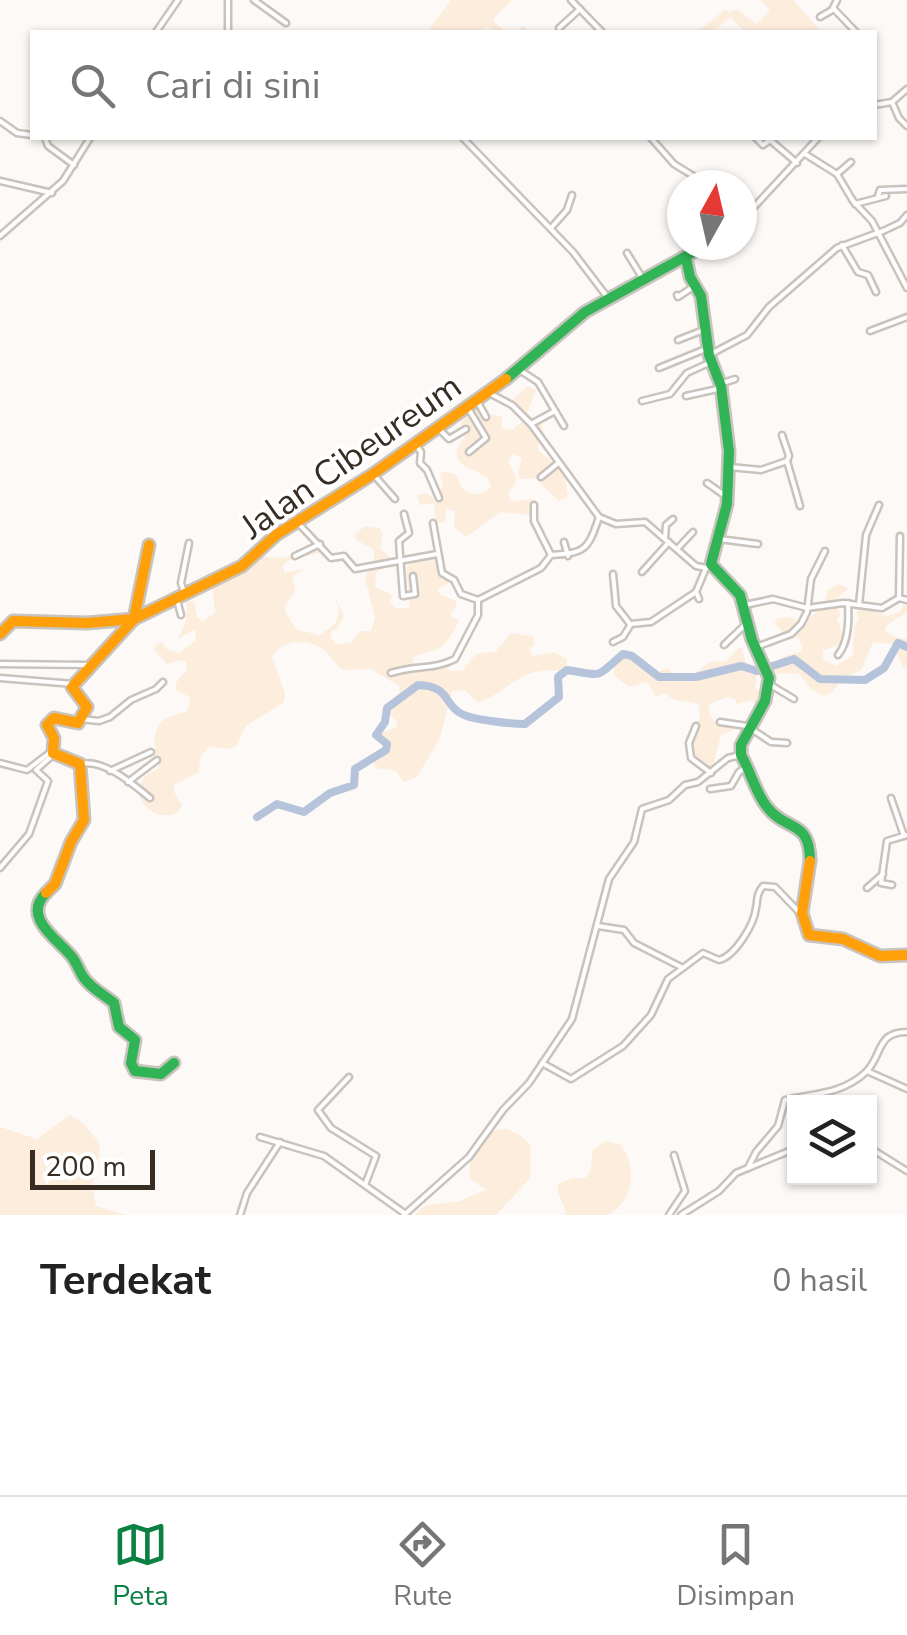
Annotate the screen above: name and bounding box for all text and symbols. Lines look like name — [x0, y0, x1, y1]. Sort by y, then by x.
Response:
search box — [30, 30, 877, 140]
icon: search — [65, 58, 120, 113]
text: Cari di sini — [145, 60, 321, 111]
north arrow — [667, 170, 757, 260]
street label: Jalan Cibeureum — [231, 363, 471, 550]
map controls — [787, 1095, 877, 1185]
button: layers — [787, 1095, 877, 1185]
scale bar — [30, 1145, 155, 1190]
text: 200 m — [45, 1148, 127, 1186]
text: Terdekat — [40, 1252, 211, 1309]
text: 0 hasil — [772, 1259, 867, 1302]
tab: Peta — [112, 1517, 169, 1615]
tab: Rute — [393, 1517, 452, 1615]
tab: Disimpan — [677, 1517, 795, 1615]

